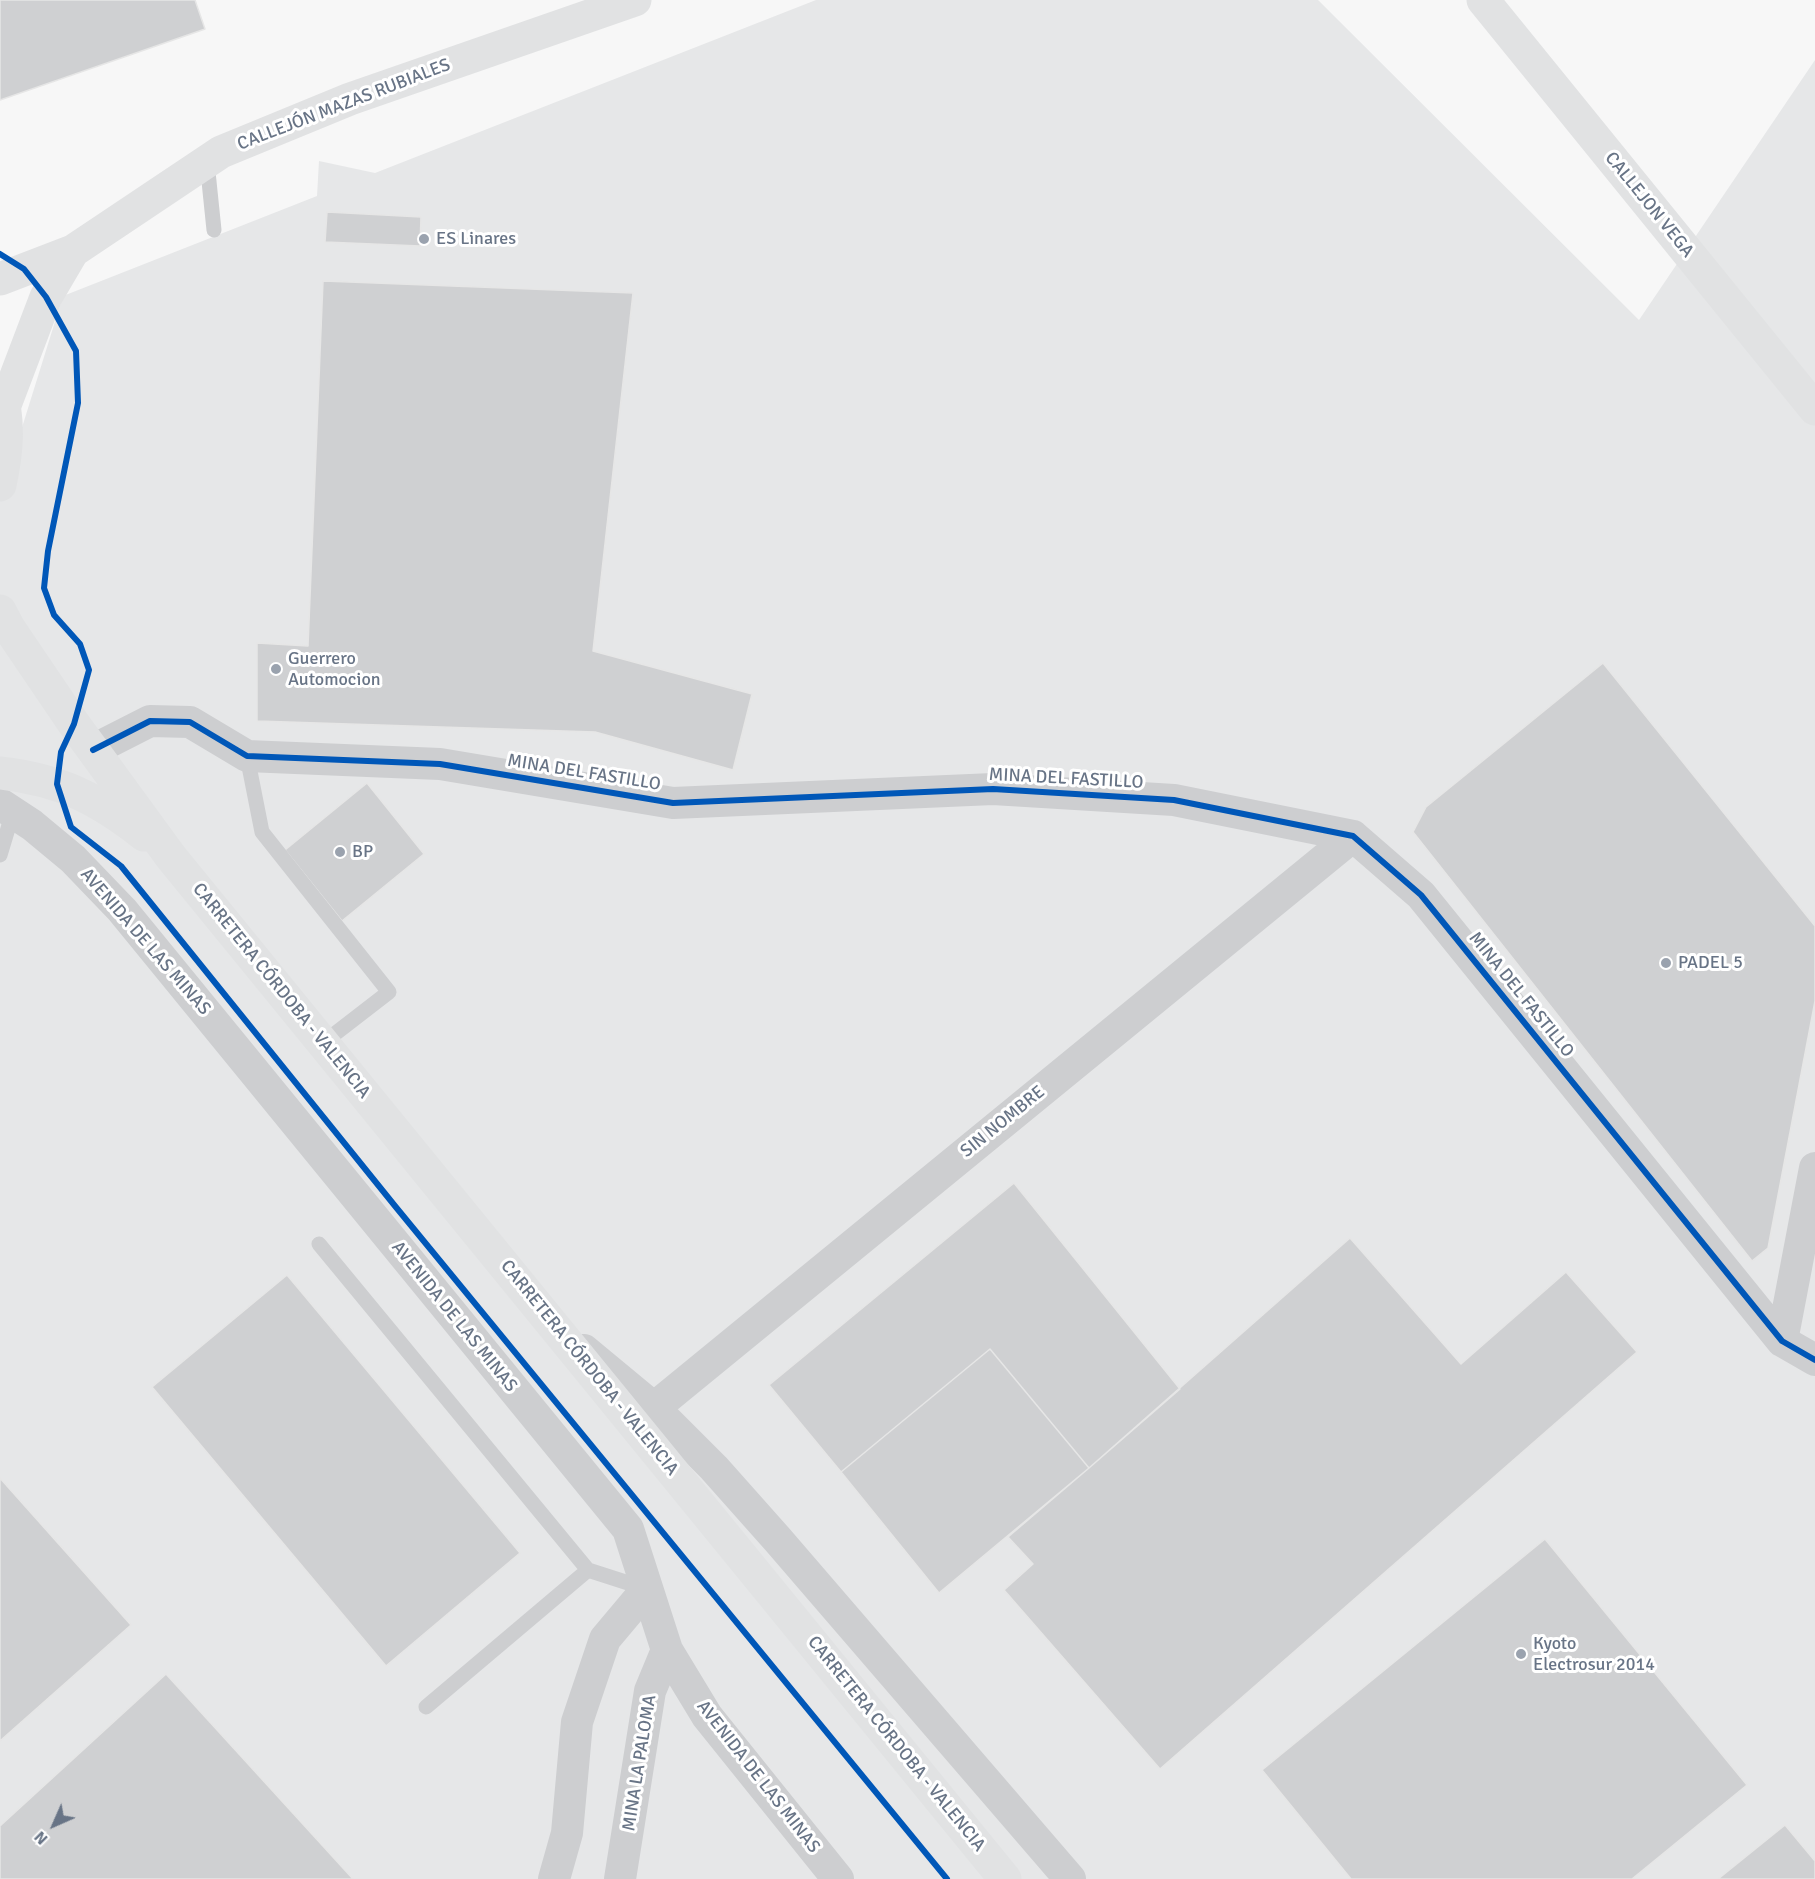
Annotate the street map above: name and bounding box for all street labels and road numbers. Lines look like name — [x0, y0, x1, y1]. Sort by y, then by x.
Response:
street label: CALLEJÓN MAZAS RUBIALES — [235, 54, 453, 156]
street label: CALLEJON VEGA — [1600, 148, 1698, 262]
street label: MINA DEL FASTILLO — [506, 750, 662, 796]
street label: MINA DEL FASTILLO — [988, 764, 1144, 794]
street label: AVENIDA DE LAS MINAS — [75, 864, 215, 1020]
street label: CARRETERA CÓRDOBA - VALENCIA — [187, 879, 375, 1103]
street label: MINA DEL FASTILLO — [1464, 928, 1578, 1062]
street label: SIN NOMBRE — [957, 1082, 1049, 1162]
street label: AVENIDA DE LAS MINAS — [387, 1237, 521, 1397]
street label: CARRETERA CÓRDOBA - VALENCIA — [495, 1256, 683, 1480]
street label: CARRETERA CÓRDOBA - VALENCIA — [802, 1632, 990, 1856]
street label: MINA LA PALOMA — [619, 1693, 661, 1833]
street label: AVENIDA DE LAS MINAS — [692, 1696, 824, 1858]

